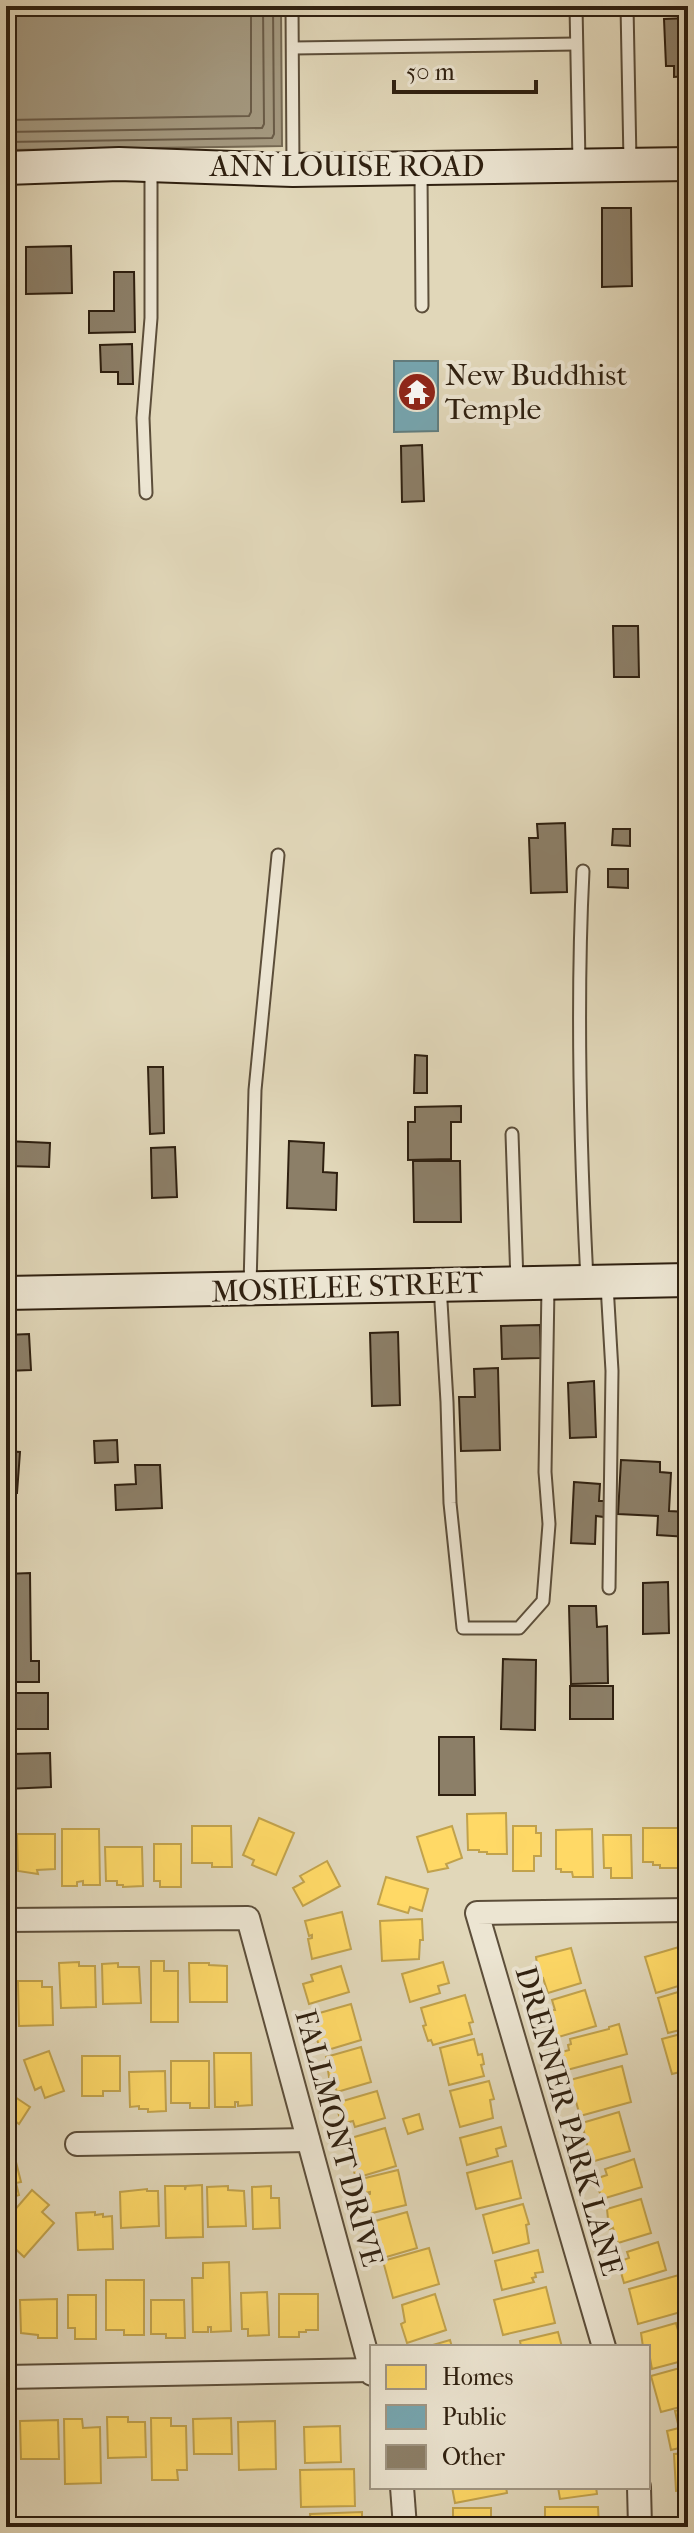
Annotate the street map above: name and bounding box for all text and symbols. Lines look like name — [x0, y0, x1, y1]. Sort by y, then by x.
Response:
scale bar — [394, 44, 536, 94]
text: 50 m — [406, 58, 455, 86]
street label: ANN LOUISE ROAD — [209, 149, 484, 184]
place label: New Buddhist Temple — [445, 358, 627, 427]
temple icon: New Buddhist Temple — [396, 371, 438, 413]
street label: MOSIELEE STREET — [211, 1265, 484, 1310]
street label: DRENNER PARK LANE — [508, 1962, 629, 2280]
street label: FALLMONT DRIVE — [287, 2006, 390, 2271]
legend — [370, 2345, 650, 2489]
text: Homes — [442, 2363, 513, 2391]
text: Public — [442, 2403, 506, 2431]
text: Other — [442, 2443, 506, 2471]

